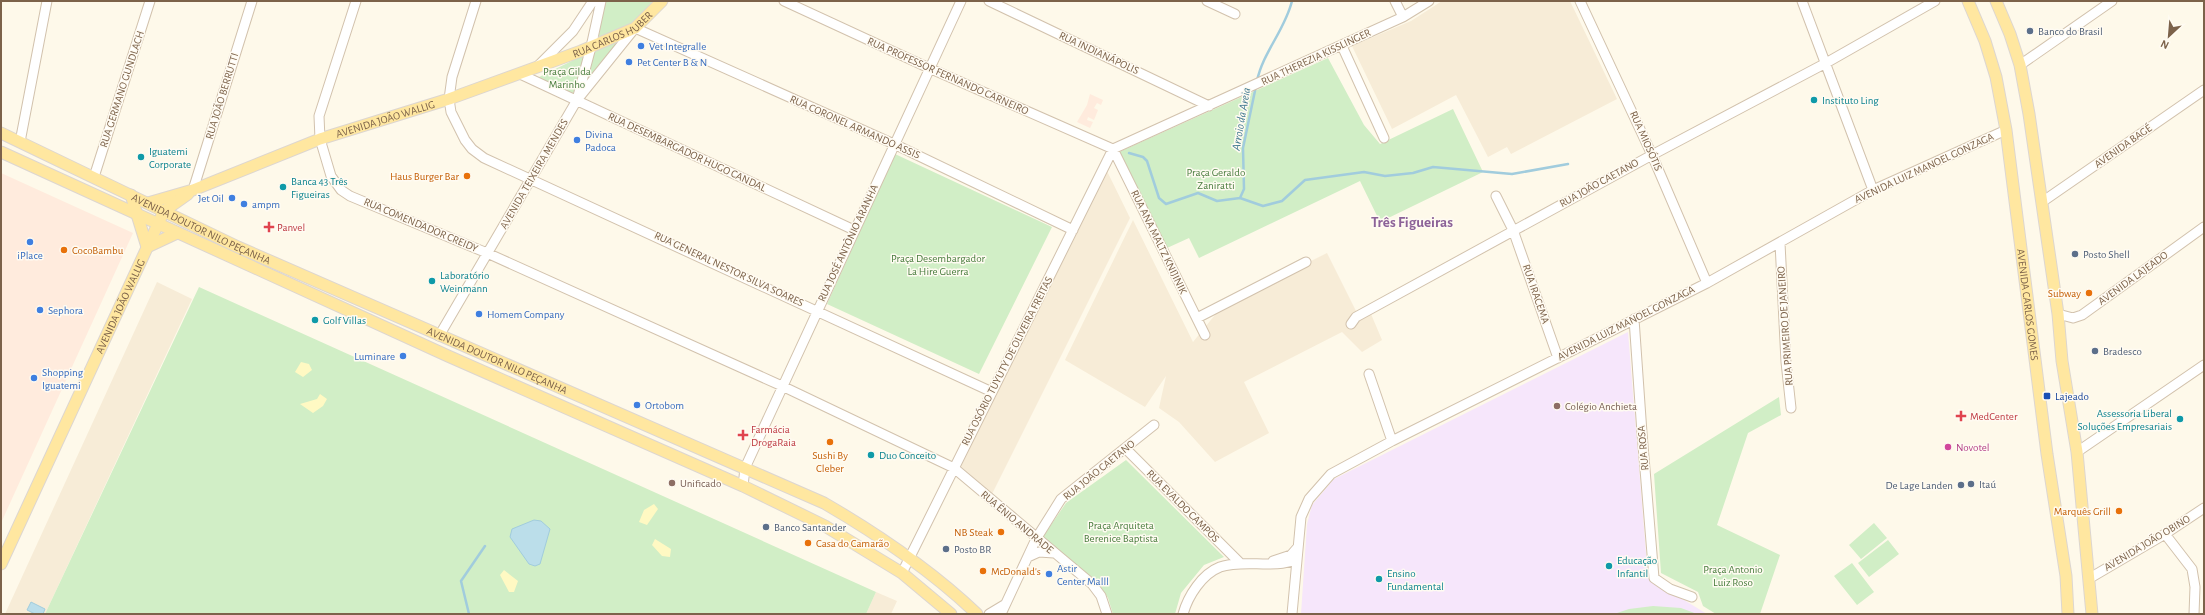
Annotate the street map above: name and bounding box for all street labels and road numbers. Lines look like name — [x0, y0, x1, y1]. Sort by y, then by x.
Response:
street label: RUA CARLOS HUBER — [571, 9, 654, 59]
street label: RUA THEREZIA KISSLINGER — [1260, 27, 1372, 87]
street label: RUA GERMANO GUNDLACH — [98, 29, 146, 149]
street label: RUA INDIANÁPOLIS — [1057, 29, 1141, 76]
street label: RUA PROFESSOR FERNANDO CARNEIRO — [866, 35, 1030, 117]
street label: RUA JOÃO BERRUTTI — [204, 52, 240, 140]
street label: RUA CORONEL ARMANDO ASSIS — [788, 93, 922, 161]
street label: AVENIDA JOÃO WALLIG — [334, 98, 436, 139]
street label: RUA MIOSÓTIS — [1628, 109, 1665, 173]
street label: RUA DESEMBARGADOR HUGO CANDAL — [606, 110, 768, 194]
street label: AVENIDA TEIXEIRA MENDES — [498, 117, 570, 231]
street label: AVENIDA BAGÉ — [2092, 121, 2154, 170]
street label: AVENIDA LUIZ MANOEL GONZAGA — [1853, 131, 1996, 205]
street label: RUA JOÃO CAETANO — [1558, 157, 1640, 209]
street label: RUA JOSÉ ANTÔNIO ARANHA — [815, 182, 880, 303]
street label: RUA ANA MALTZ KNIJINIK — [1129, 188, 1189, 297]
street label: AVENIDA DOUTOR NILO PEÇANHA — [130, 191, 273, 266]
street label: RUA COMENDADOR CREIDY — [362, 196, 480, 254]
street label: RUA GENERAL NESTOR SILVA SOARES — [653, 230, 805, 308]
street label: AVENIDA CARLOS GOMES — [2016, 248, 2041, 361]
street label: AVENIDA LAJEADO — [2096, 249, 2170, 307]
street label: AVENIDA JOÃO WALLIG — [94, 257, 147, 355]
street label: RUA IRACEMA — [1521, 263, 1552, 326]
street label: RUA PRIMEIRO DE JANEIRO — [1775, 266, 1795, 386]
street label: RUA OSÓRIO TUYUTY DE OLIVEIRA FREITAS — [958, 274, 1055, 447]
street label: AVENIDA LUIZ MANOEL GONZAGA — [1556, 283, 1697, 362]
street label: AVENIDA DOUTOR NILO PEÇANHA — [425, 325, 570, 396]
street label: RUA ROSA — [1635, 424, 1650, 471]
street label: RUA JOÃO CAETANO — [1061, 438, 1137, 502]
street label: RUA EVALDO CAMPOS — [1145, 468, 1221, 544]
street label: RUA ÊNIO ANDRADE — [979, 489, 1056, 556]
street label: AVENIDA JOÃO OBINO — [2102, 513, 2192, 573]

